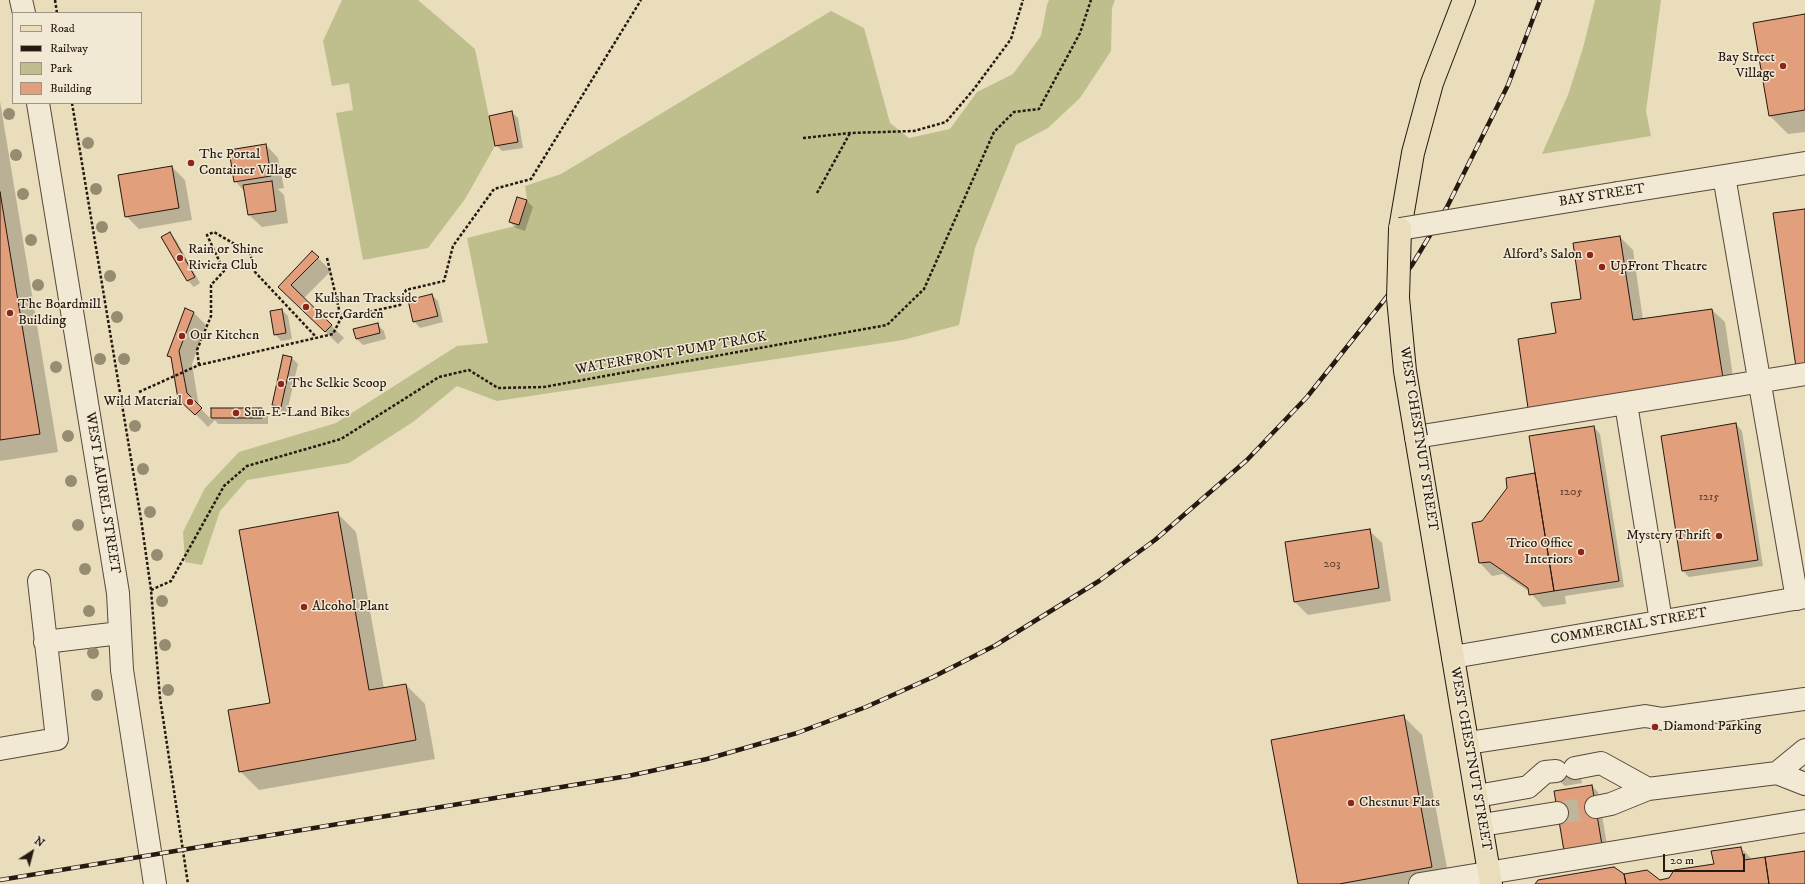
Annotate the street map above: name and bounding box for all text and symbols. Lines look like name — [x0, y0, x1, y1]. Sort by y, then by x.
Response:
legend — [12, 12, 142, 104]
text: Road — [50, 21, 75, 36]
text: Railway — [50, 41, 88, 56]
place label: Bay Street Village — [1718, 50, 1775, 82]
text: Park — [50, 61, 72, 76]
marker: Bay Street Village — [1778, 61, 1788, 71]
text: Building — [50, 81, 91, 96]
place label: The Portal Container Village — [199, 147, 297, 180]
marker: The Portal Container Village — [186, 158, 196, 168]
street label: BAY STREET — [1558, 181, 1646, 211]
place label: Rain or Shine Riviera Club — [188, 242, 264, 274]
place label: Alford's Salon — [1503, 247, 1582, 263]
marker: Alford's Salon — [1585, 250, 1595, 260]
marker: Rain or Shine Riviera Club — [175, 253, 185, 263]
place label: UpFront Theatre — [1610, 259, 1707, 275]
marker: UpFront Theatre — [1597, 262, 1607, 272]
place label: Kulshan Trackside Beer Garden — [314, 291, 417, 324]
place label: The Boardmill Building — [18, 297, 101, 330]
marker: Kulshan Trackside Beer Garden — [301, 302, 311, 312]
marker: The Boardmill Building — [5, 308, 15, 318]
place label: Our Kitchen — [190, 328, 259, 344]
street label: WATERFRONT PUMP TRACK — [574, 329, 768, 379]
marker: Our Kitchen — [177, 331, 187, 341]
street label: WEST CHESTNUT STREET — [1395, 346, 1441, 532]
place label: The Selkie Scoop — [289, 376, 386, 392]
marker: The Selkie Scoop — [276, 379, 286, 389]
place label: Wild Material — [103, 394, 182, 410]
marker: Wild Material — [185, 397, 195, 407]
place label: Sun-E-Land Bikes — [244, 405, 350, 421]
marker: Sun-E-Land Bikes — [231, 408, 241, 418]
street label: WEST LAUREL STREET — [81, 411, 123, 575]
house number: 1205 — [1560, 486, 1582, 500]
house number: 1215 — [1699, 491, 1719, 505]
place label: Mystery Thrift — [1626, 528, 1711, 544]
marker: Mystery Thrift — [1714, 531, 1724, 541]
place label: Trico Office Interiors — [1507, 536, 1573, 568]
marker: Trico Office Interiors — [1576, 547, 1586, 557]
house number: 203 — [1324, 558, 1340, 572]
place label: Alcohol Plant — [312, 599, 389, 615]
marker: Alcohol Plant — [299, 602, 309, 612]
street label: COMMERCIAL STREET — [1549, 605, 1709, 649]
street label: WEST CHESTNUT STREET — [1446, 666, 1494, 852]
place label: Diamond Parking — [1663, 719, 1761, 735]
marker: Diamond Parking — [1650, 722, 1660, 732]
place label: Chestnut Flats — [1359, 795, 1440, 811]
marker: Chestnut Flats — [1346, 798, 1356, 808]
north arrow — [12, 832, 52, 872]
text: N — [31, 834, 47, 851]
scale bar — [1665, 846, 1747, 872]
text: 20 m — [1670, 853, 1694, 868]

